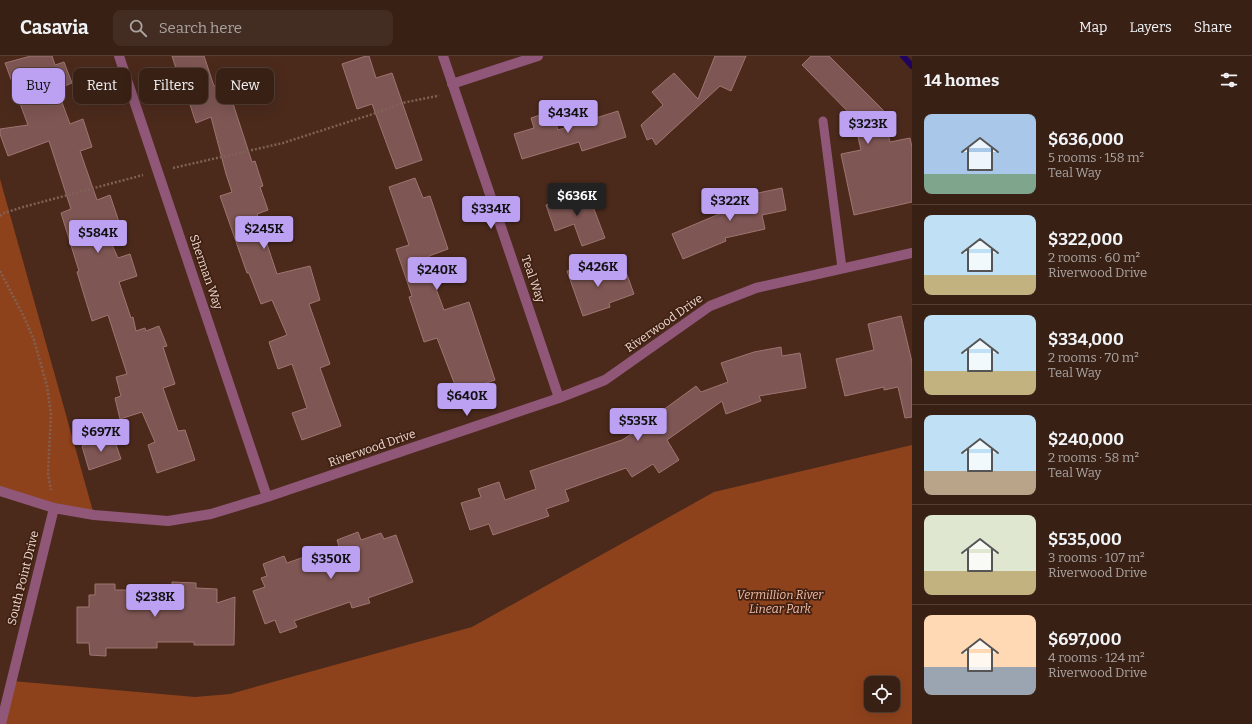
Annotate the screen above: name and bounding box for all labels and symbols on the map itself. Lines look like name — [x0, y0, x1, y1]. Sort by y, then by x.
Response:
pin: $434K — [540, 100, 596, 134]
pin: $323K — [840, 111, 896, 145]
pin: $636K — [549, 183, 605, 217]
pin: $322K — [702, 188, 758, 222]
pin: $334K — [463, 196, 519, 230]
pin: $245K — [236, 216, 292, 250]
pin: $584K — [70, 220, 126, 254]
street label: Sherman Way — [187, 233, 226, 312]
street label: Teal Way — [518, 253, 548, 305]
pin: $426K — [570, 254, 626, 288]
pin: $240K — [409, 257, 465, 291]
street label: Riverwood Drive — [623, 291, 705, 355]
pin: $640K — [439, 383, 495, 417]
pin: $535K — [610, 408, 666, 442]
pin: $697K — [73, 419, 129, 453]
street label: Riverwood Drive — [327, 427, 417, 469]
street label: South Point Drive — [4, 529, 42, 627]
pin: $350K — [303, 546, 359, 580]
pin: $238K — [127, 584, 183, 618]
park label: Vermillion River Linear Park — [737, 588, 824, 616]

